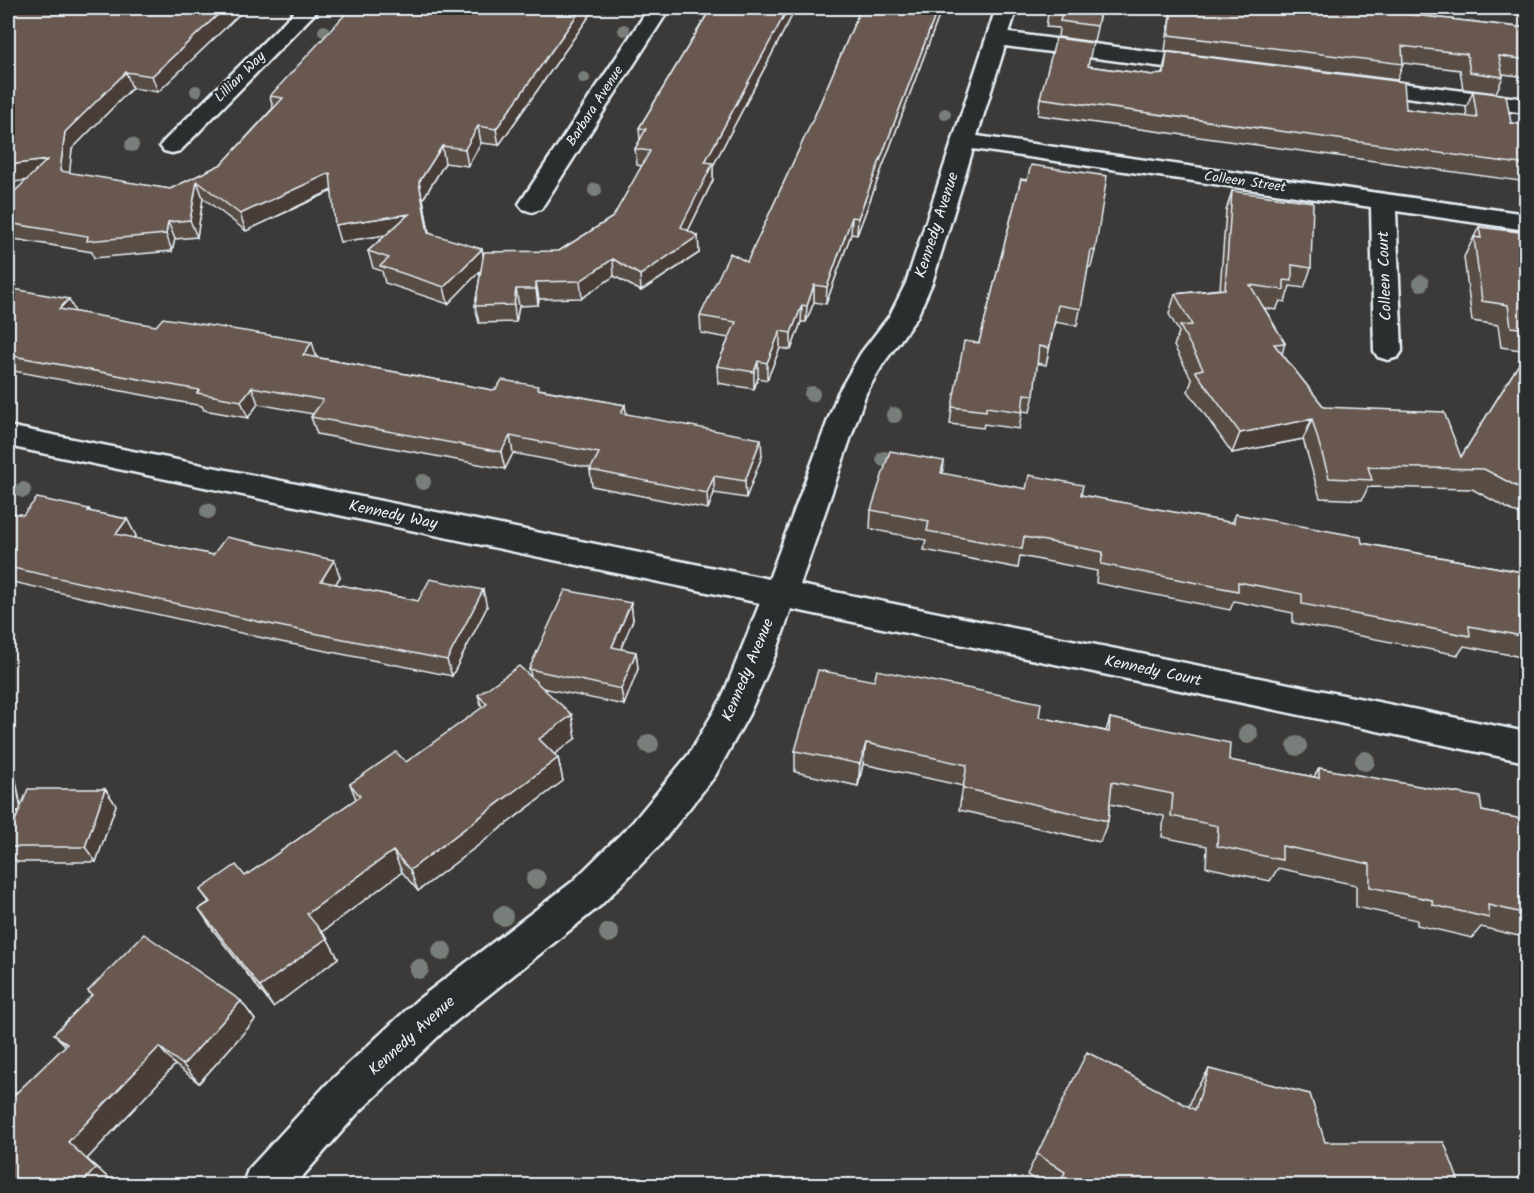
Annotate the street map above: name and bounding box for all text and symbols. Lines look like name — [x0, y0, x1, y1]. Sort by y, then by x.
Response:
street label: Lillian Way — [209, 46, 271, 108]
street label: Barbara Avenue — [561, 61, 630, 151]
street label: Colleen Street — [1202, 165, 1288, 199]
street label: Kennedy Avenue — [908, 169, 966, 281]
street label: Colleen Court — [1371, 230, 1399, 321]
street label: Kennedy Way — [346, 493, 440, 537]
street label: Kennedy Avenue — [715, 615, 781, 725]
street label: Kennedy Court — [1102, 648, 1205, 694]
street label: Kennedy Avenue — [363, 990, 461, 1082]

